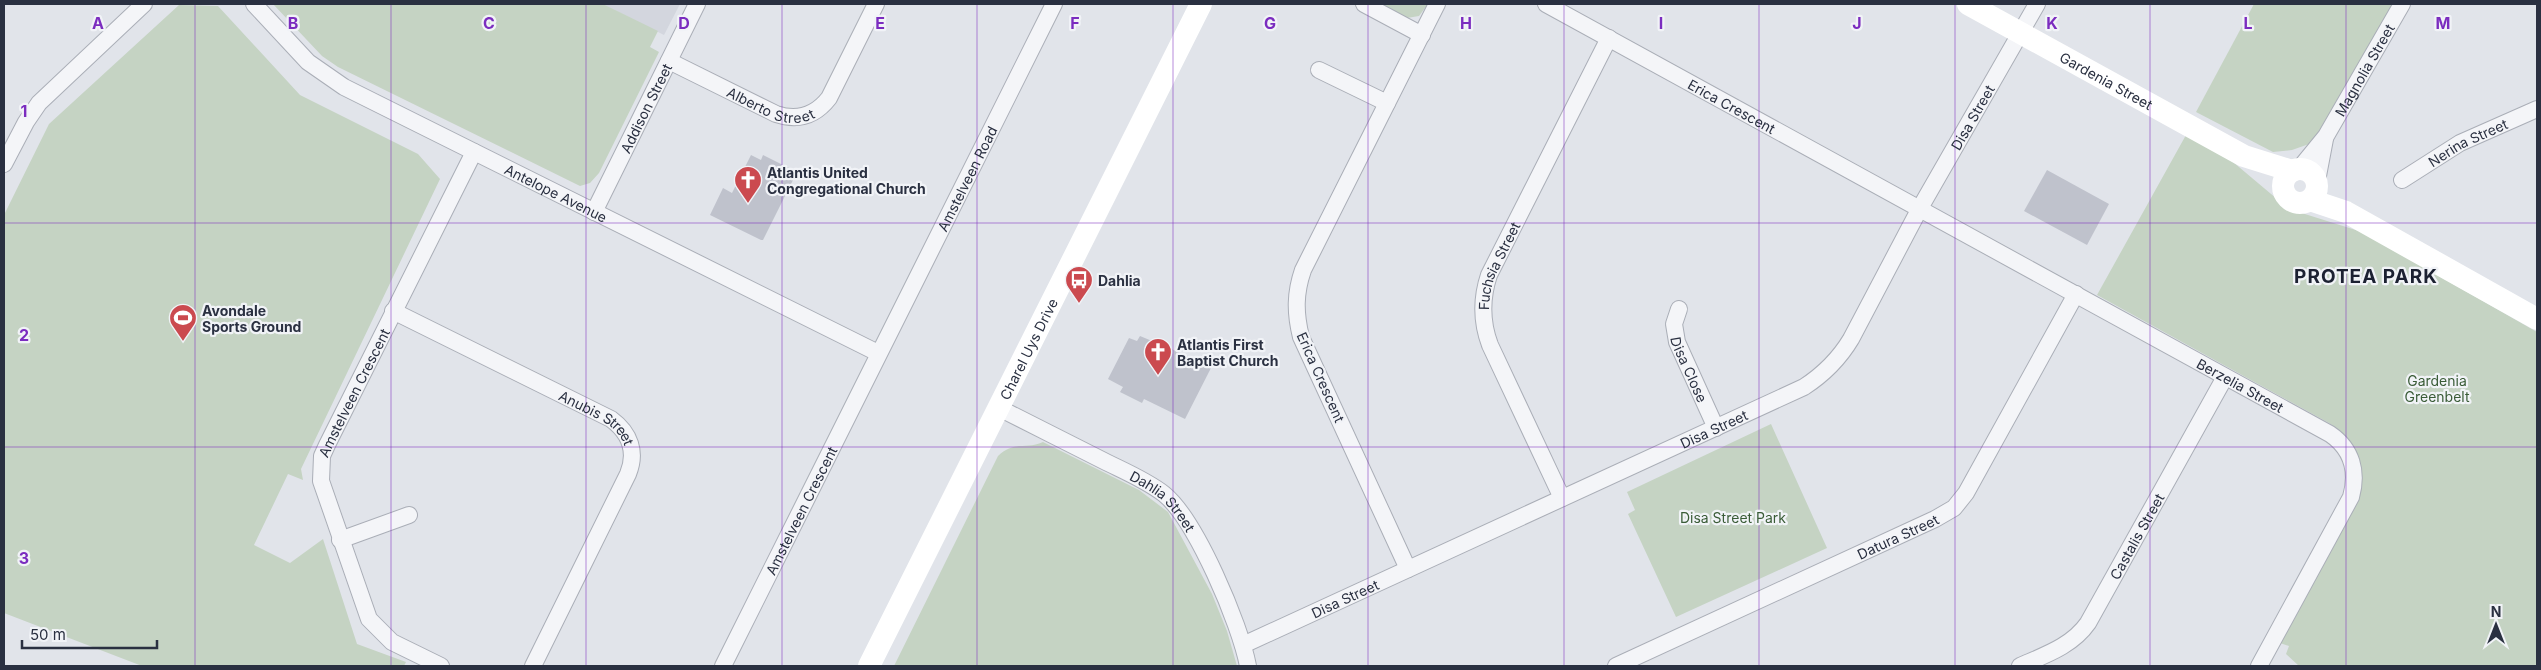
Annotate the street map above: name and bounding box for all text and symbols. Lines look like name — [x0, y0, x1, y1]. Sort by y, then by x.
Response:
text: A — [92, 13, 104, 33]
text: B — [288, 13, 298, 33]
text: C — [483, 13, 495, 33]
text: D — [678, 13, 690, 33]
text: E — [875, 13, 885, 33]
text: F — [1070, 13, 1080, 33]
text: G — [1264, 13, 1276, 33]
text: H — [1460, 13, 1472, 33]
text: I — [1659, 13, 1663, 33]
text: J — [1852, 13, 1862, 33]
text: K — [2046, 13, 2058, 33]
text: L — [2243, 13, 2253, 33]
text: M — [2436, 13, 2450, 33]
street label: Magnolia Street — [2331, 20, 2398, 119]
street label: Gardenia Street — [2057, 48, 2156, 113]
street label: Addison Street — [616, 60, 675, 156]
street label: Erica Crescent — [1685, 75, 1779, 137]
street label: Disa Street — [1947, 81, 1998, 153]
street label: Alberto Street — [725, 83, 817, 126]
text: 1 — [21, 101, 27, 121]
street label: Nerina Street — [2425, 115, 2510, 170]
street label: Amstelveen Road — [933, 123, 1000, 234]
street label: Antelope Avenue — [502, 160, 610, 225]
place label: Atlantis United Congregational Church — [767, 164, 926, 197]
church icon: Atlantis United Congregational Church — [733, 165, 763, 204]
street label: Fuchsia Street — [1475, 218, 1523, 310]
bus stop icon: Dahlia — [1064, 265, 1094, 304]
district label: PROTEA PARK — [2294, 265, 2438, 288]
place label: Dahlia — [1098, 272, 1141, 289]
street label: Charel Uys Drive — [996, 295, 1061, 402]
place label: Avondale Sports Ground — [202, 302, 301, 335]
sports icon: Avondale Sports Ground — [168, 303, 198, 342]
text: 2 — [19, 325, 29, 345]
street label: Amstelveen Crescent — [314, 325, 393, 459]
street label: Erica Crescent — [1293, 329, 1349, 425]
street label: Disa Close — [1668, 335, 1712, 405]
place label: Atlantis First Baptist Church — [1177, 336, 1279, 369]
church icon: Atlantis First Baptist Church — [1143, 337, 1173, 376]
street label: Berzelia Street — [2194, 354, 2287, 416]
park label: Gardenia Greenbelt — [2405, 372, 2470, 405]
street label: Anubis Street — [556, 386, 638, 448]
street label: Disa Street — [1677, 406, 1750, 451]
street label: Amstelveen Crescent — [762, 443, 840, 577]
street label: Dahlia Street — [1127, 467, 1200, 535]
street label: Castalis Street — [2106, 490, 2167, 582]
park label: Disa Street Park — [1680, 509, 1786, 526]
street label: Datura Street — [1854, 510, 1942, 562]
text: 3 — [19, 548, 29, 568]
street label: Disa Street — [1308, 575, 1382, 621]
north arrow — [2471, 600, 2521, 650]
text: N — [2491, 603, 2501, 620]
scale bar — [22, 618, 158, 650]
text: 50 m — [30, 625, 66, 644]

